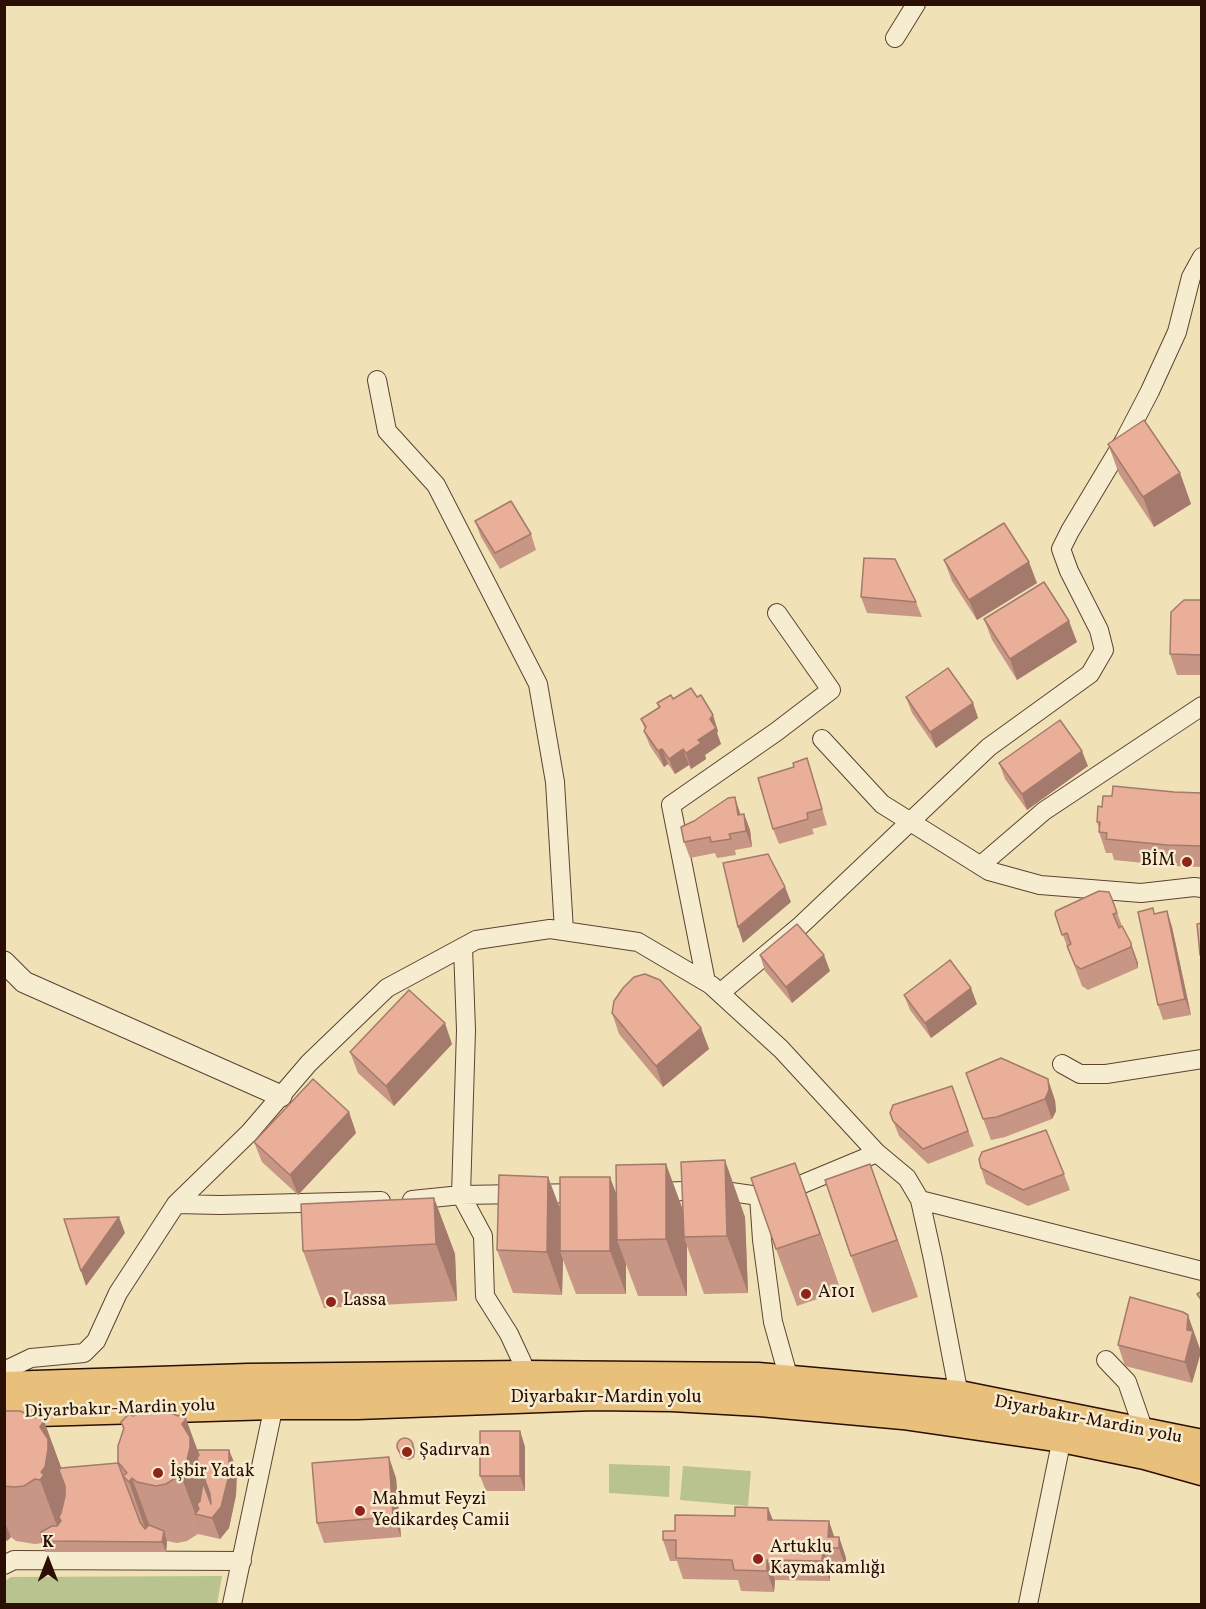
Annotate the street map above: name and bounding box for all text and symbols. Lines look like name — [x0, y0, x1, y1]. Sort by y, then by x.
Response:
place label: BİM — [1141, 851, 1175, 873]
marker: BİM — [1180, 855, 1194, 869]
place label: A101 — [818, 1283, 855, 1305]
marker: A101 — [799, 1287, 813, 1301]
place label: Lassa — [343, 1291, 386, 1313]
marker: Lassa — [324, 1295, 338, 1309]
street label: Diyarbakır-Mardin yolu — [510, 1388, 702, 1410]
street label: Diyarbakır-Mardin yolu — [992, 1392, 1184, 1450]
street label: Diyarbakır-Mardin yolu — [24, 1396, 216, 1424]
place label: Şadırvan — [419, 1441, 490, 1463]
marker: Şadırvan — [400, 1445, 414, 1459]
place label: İşbir Yatak — [170, 1462, 254, 1484]
marker: İşbir Yatak — [151, 1466, 165, 1480]
place label: Mahmut Feyzi Yedikardeş Camii — [372, 1490, 510, 1532]
marker: Mahmut Feyzi Yedikardeş Camii — [353, 1504, 367, 1518]
north arrow — [18, 1531, 78, 1591]
text: K — [42, 1532, 54, 1554]
place label: Artuklu Kaymakamlığı — [770, 1538, 885, 1580]
marker: Artuklu Kaymakamlığı — [751, 1552, 765, 1566]

